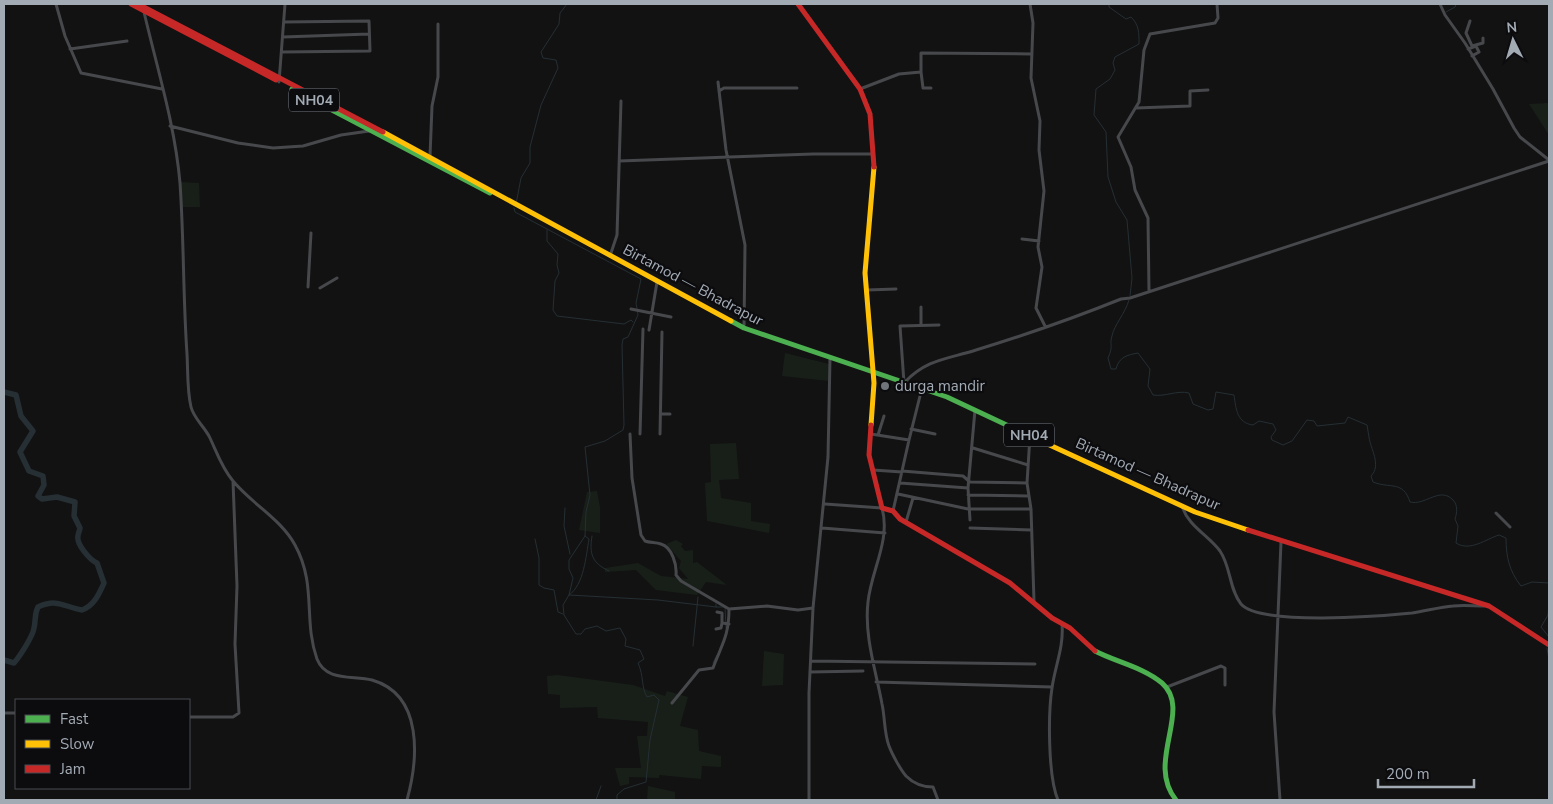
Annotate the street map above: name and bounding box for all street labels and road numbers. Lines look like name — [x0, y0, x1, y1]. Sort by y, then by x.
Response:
road number: NH04 — [289, 88, 339, 112]
street label: Birtamod — Bhadrapur — [619, 239, 767, 331]
road number: NH04 — [1004, 424, 1054, 446]
street label: Birtamod — Bhadrapur — [1073, 433, 1224, 515]

